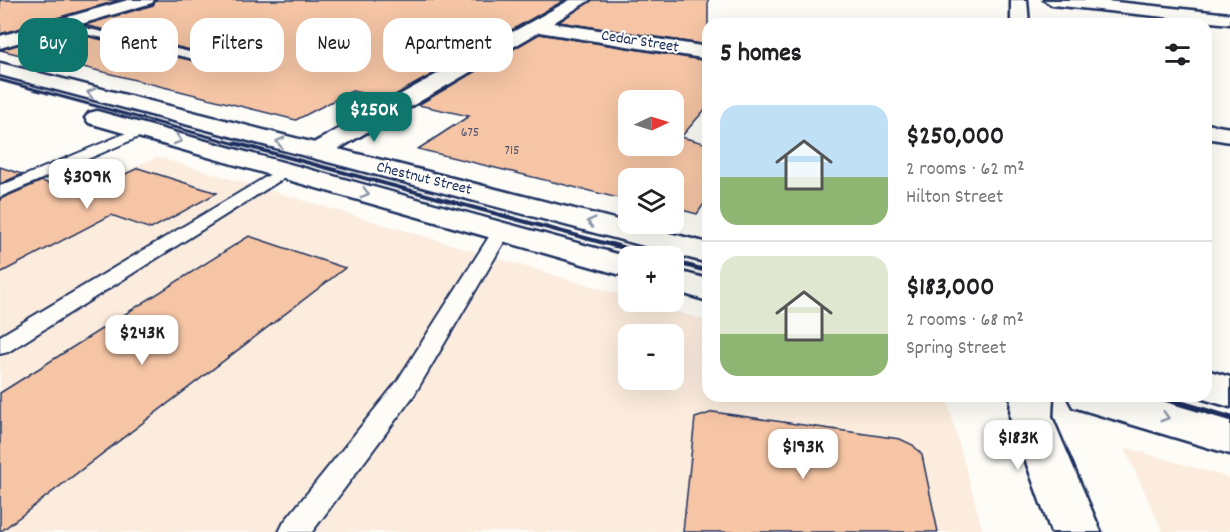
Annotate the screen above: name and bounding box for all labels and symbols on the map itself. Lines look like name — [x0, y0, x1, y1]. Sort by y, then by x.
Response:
street label: Cedar Street — [599, 25, 681, 60]
one-way arrow — [86, 88, 96, 101]
north arrow — [618, 90, 684, 156]
pin: $250K — [332, 92, 416, 143]
house number: 675 — [461, 123, 479, 143]
one-way arrow — [172, 133, 183, 145]
one-way arrow — [275, 136, 285, 149]
house number: 715 — [505, 141, 519, 161]
street label: Chestnut Street — [374, 156, 474, 202]
pin: $309K — [45, 159, 129, 210]
one-way arrow — [359, 186, 370, 198]
one-way arrow — [586, 217, 596, 230]
pin: $243K — [100, 315, 184, 366]
one-way arrow — [1160, 410, 1170, 423]
pin: $183K — [976, 420, 1060, 471]
pin: $193K — [761, 429, 845, 480]

